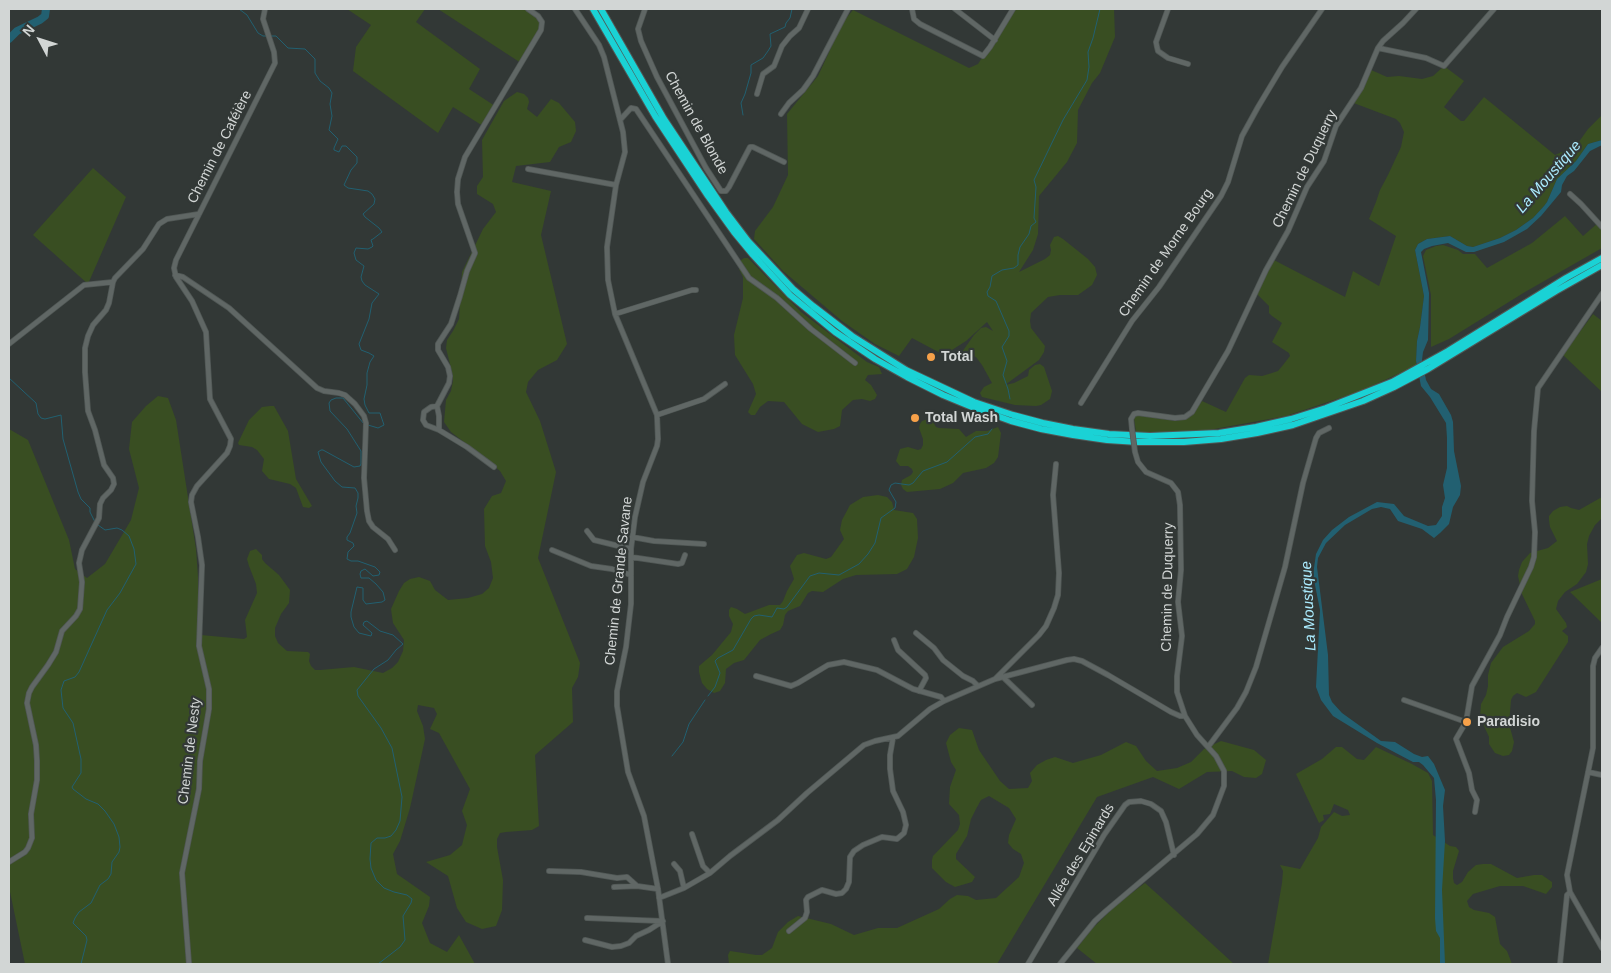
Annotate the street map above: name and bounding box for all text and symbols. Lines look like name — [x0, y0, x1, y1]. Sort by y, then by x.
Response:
north arrow — [15, 15, 65, 65]
text: N — [19, 21, 38, 39]
street label: Chemin de Blonde — [661, 69, 731, 177]
street label: Chemin de Caféière — [184, 88, 256, 206]
street label: Chemin de Duquerry — [1269, 107, 1341, 231]
water label: La Moustique — [1513, 137, 1585, 217]
street label: Chemin de Morne Bourg — [1115, 186, 1217, 320]
place label: Total — [941, 349, 973, 365]
marker: Total — [925, 351, 937, 363]
place label: Total Wash — [925, 410, 998, 426]
marker: Total Wash — [909, 412, 921, 424]
street label: Chemin de Grande Savane — [602, 496, 636, 666]
street label: Chemin de Duquerry — [1158, 522, 1178, 652]
water label: La Moustique — [1298, 561, 1320, 651]
street label: Chemin de Nesty — [175, 697, 205, 805]
place label: Paradisio — [1477, 714, 1540, 730]
marker: Paradisio — [1461, 716, 1473, 728]
street label: Allée des Epinards — [1044, 801, 1118, 909]

